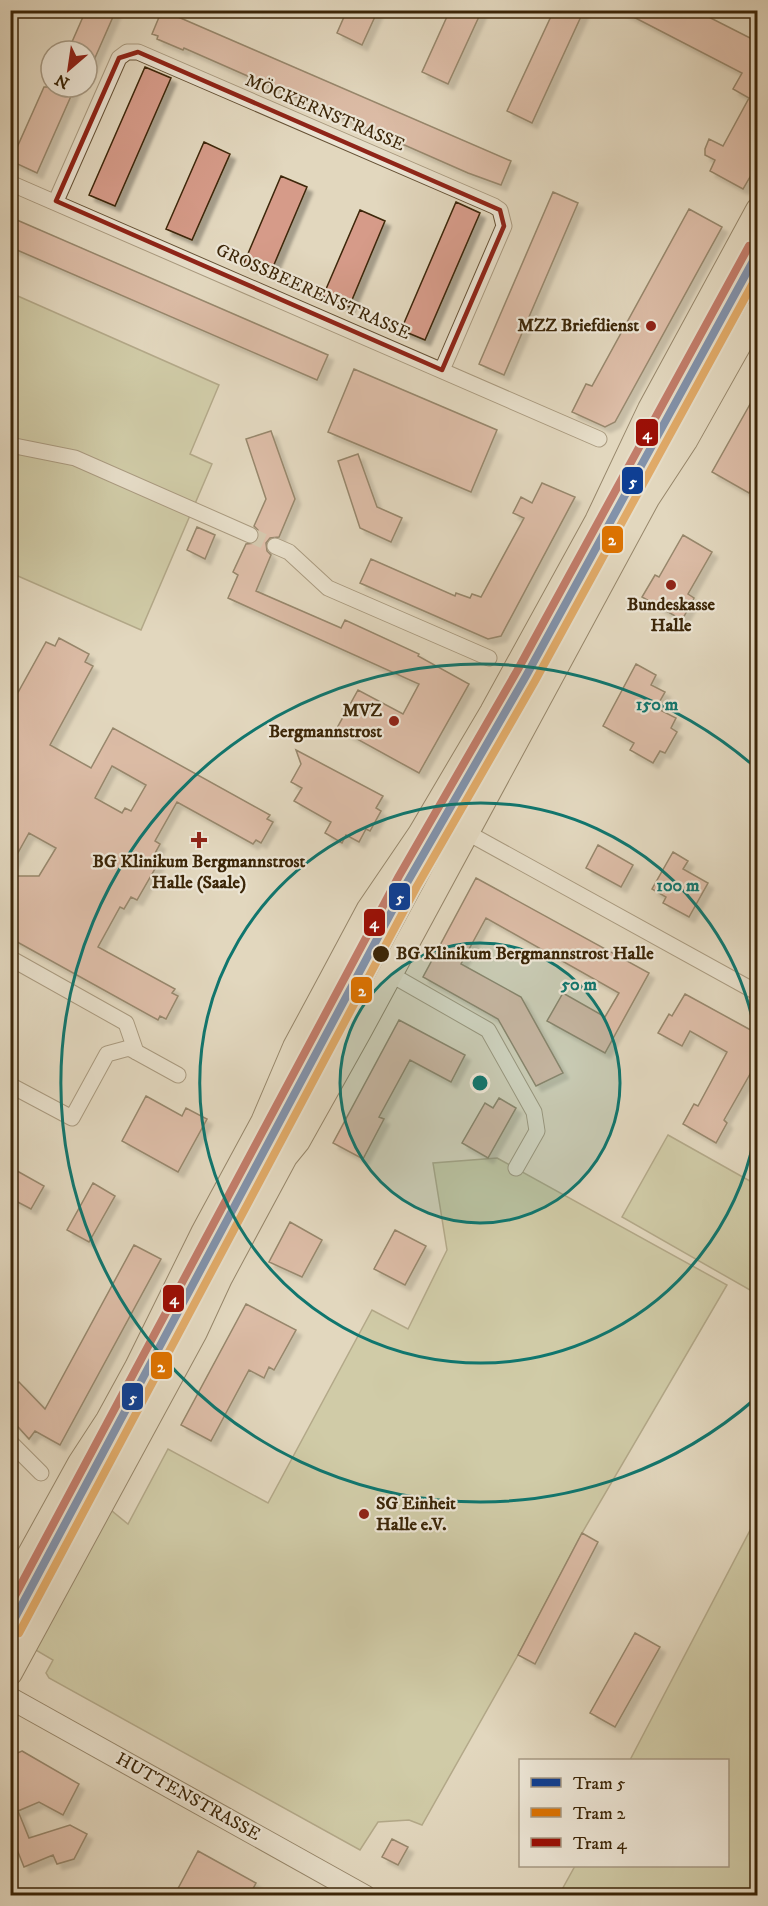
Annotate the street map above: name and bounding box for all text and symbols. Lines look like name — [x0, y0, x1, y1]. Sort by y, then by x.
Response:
north arrow — [39, 39, 99, 99]
text: N — [52, 69, 73, 93]
street label: MÖCKERNSTRASSE — [242, 69, 408, 157]
street label: GROSSBEERENSTRASSE — [212, 239, 414, 345]
place label: MZZ Briefdienst — [518, 315, 639, 337]
marker: MZZ Briefdienst — [644, 319, 658, 333]
line badge: 4 — [635, 418, 659, 447]
text: 4 — [641, 424, 652, 444]
line badge: 5 — [621, 466, 644, 495]
text: 5 — [628, 472, 637, 492]
line badge: 2 — [601, 525, 624, 554]
text: 2 — [608, 530, 617, 550]
marker: Bundeskasse Halle — [664, 578, 678, 592]
place label: Bundeskasse Halle — [627, 594, 716, 637]
text: 150 m — [636, 694, 679, 716]
place label: MVZ Bergmannstrost — [269, 700, 382, 743]
marker: MVZ Bergmannstrost — [387, 714, 401, 728]
marker: BG Klinikum Bergmannstrost Halle (Saale) — [190, 831, 208, 849]
place label: BG Klinikum Bergmannstrost Halle (Saale) — [93, 851, 306, 894]
text: 100 m — [656, 875, 700, 897]
line badge: 5 — [388, 882, 411, 911]
text: 5 — [395, 888, 404, 908]
line badge: 4 — [363, 908, 386, 937]
text: 4 — [368, 913, 379, 933]
place label: BG Klinikum Bergmannstrost Halle — [396, 943, 654, 965]
marker: BG Klinikum Bergmannstrost Halle — [371, 944, 391, 964]
text: 50 m — [560, 974, 597, 996]
line badge: 2 — [350, 976, 373, 1004]
text: 2 — [358, 981, 367, 1001]
centre of rings — [470, 1073, 490, 1093]
line badge: 4 — [162, 1284, 185, 1313]
text: 4 — [168, 1289, 179, 1309]
line badge: 2 — [150, 1351, 173, 1380]
text: 2 — [157, 1357, 166, 1377]
line badge: 5 — [121, 1382, 144, 1411]
text: 5 — [128, 1388, 137, 1408]
place label: SG Einheit Halle e.V. — [376, 1493, 456, 1536]
marker: SG Einheit Halle e.V. — [357, 1507, 371, 1521]
street label: HUTTENSTRASSE — [112, 1748, 264, 1846]
legend — [519, 1759, 729, 1867]
text: Tram 5 — [573, 1773, 626, 1795]
text: Tram 2 — [573, 1803, 626, 1825]
text: Tram 4 — [573, 1833, 628, 1855]

